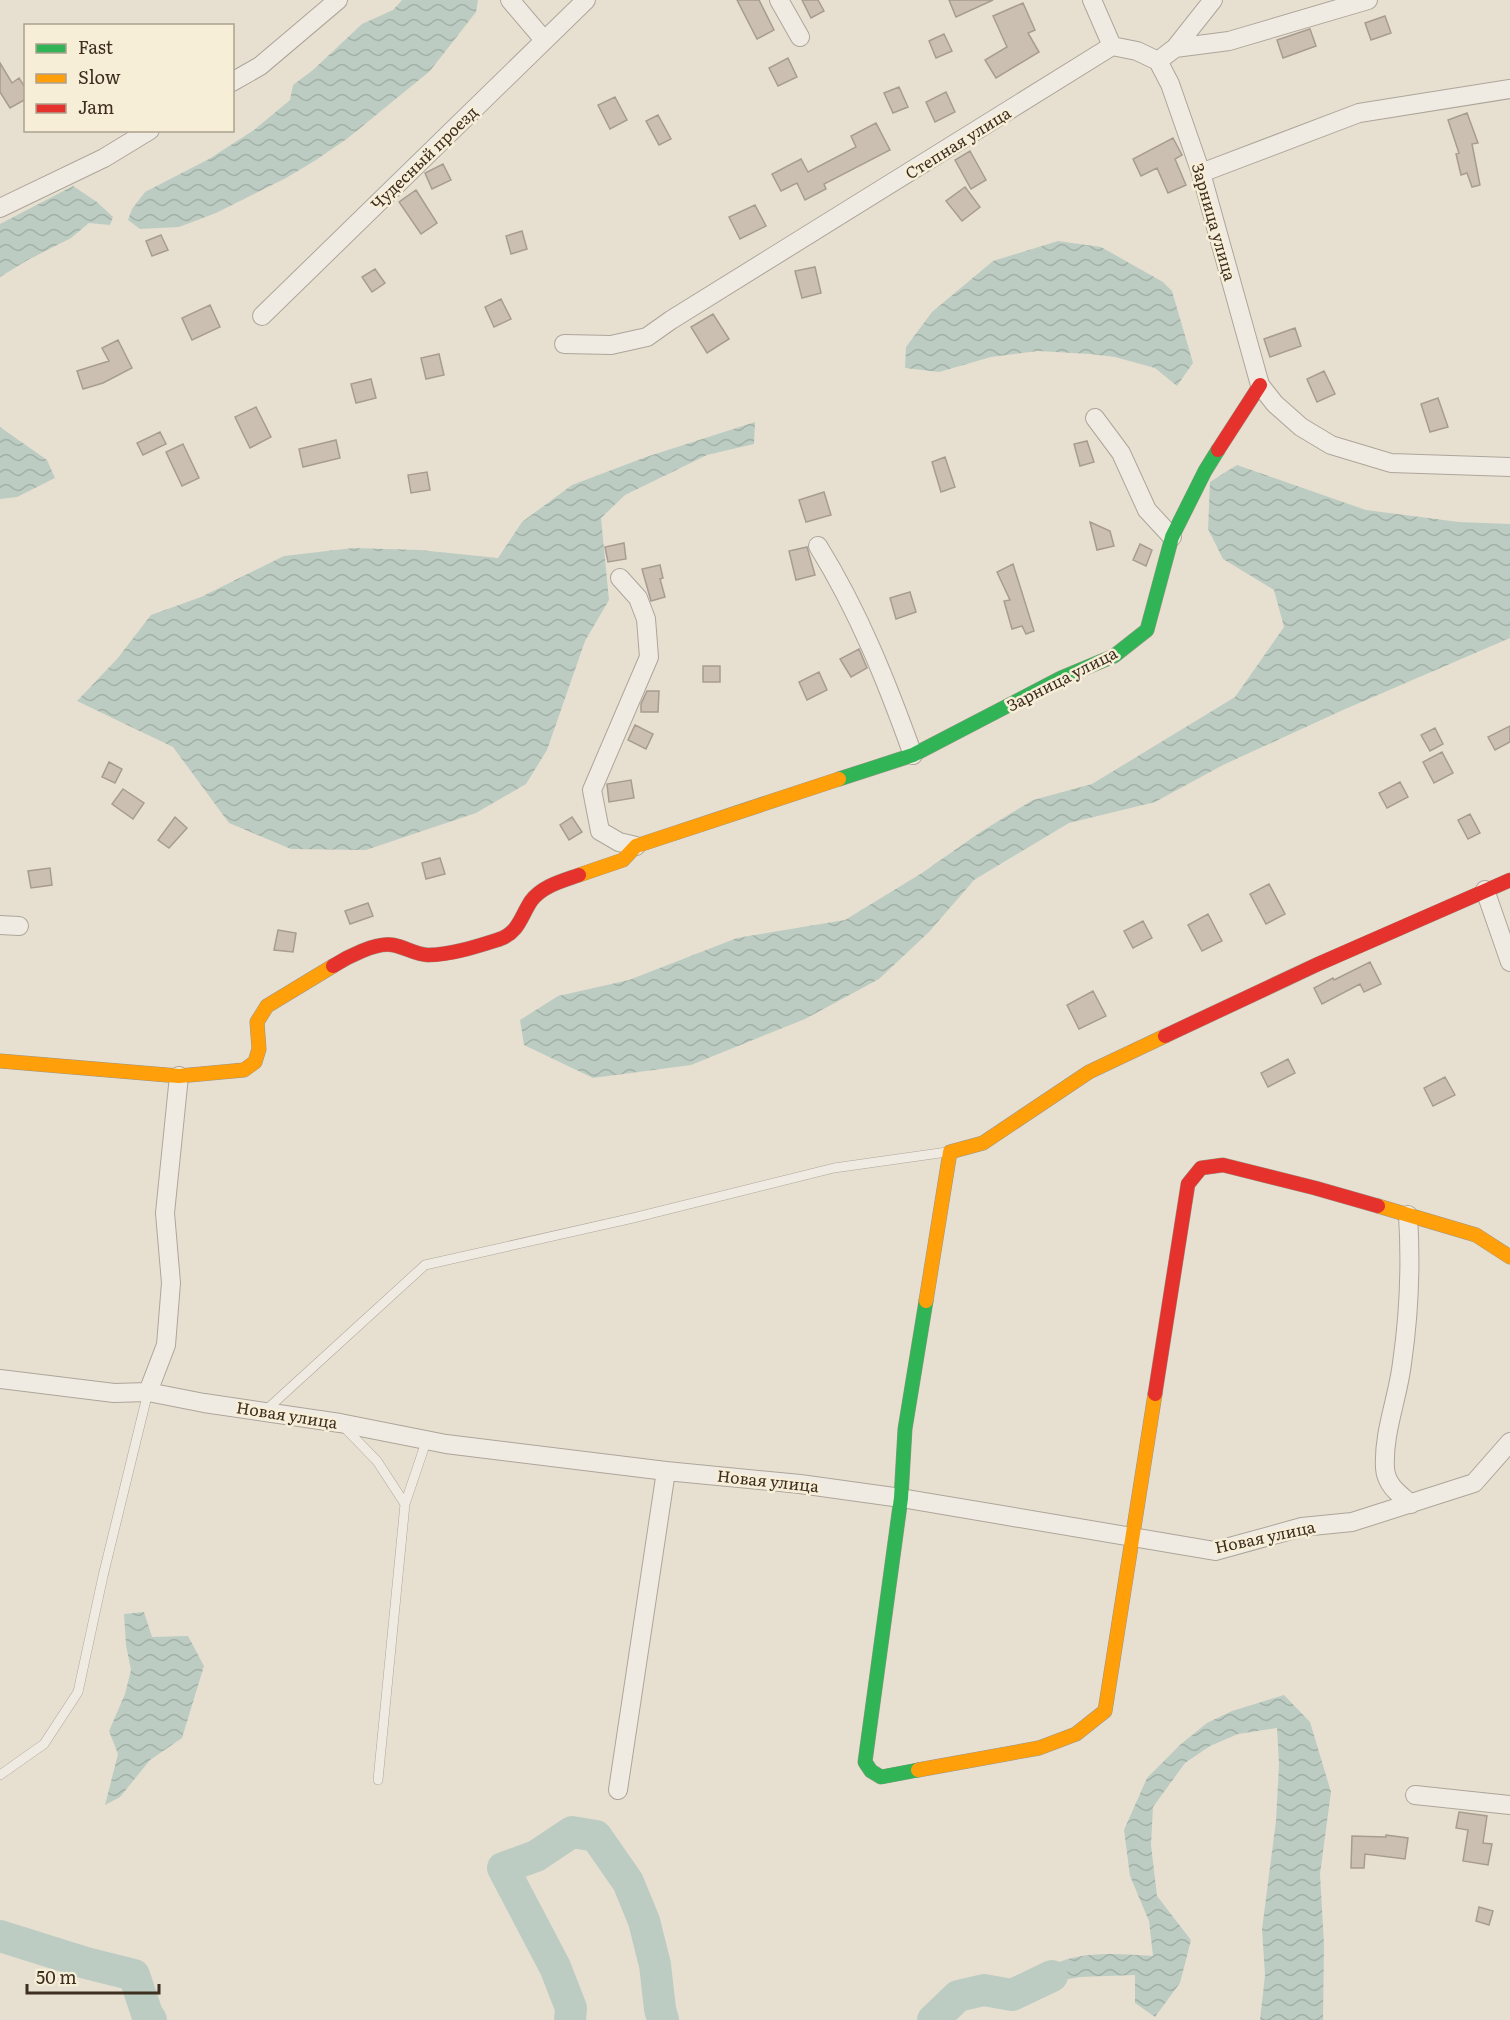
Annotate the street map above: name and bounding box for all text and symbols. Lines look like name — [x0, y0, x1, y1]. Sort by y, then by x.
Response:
legend — [24, 24, 234, 132]
text: Fast — [78, 33, 114, 60]
text: Slow — [78, 63, 121, 90]
text: Jam — [78, 93, 114, 120]
street label: Чудесный проезд — [364, 100, 482, 215]
street label: Степная улица — [900, 100, 1015, 184]
street label: Зарница улица — [1187, 160, 1243, 284]
street label: Зарница улица — [1002, 640, 1121, 716]
street label: Новая улица — [235, 1394, 340, 1434]
street label: Новая улица — [716, 1463, 821, 1497]
street label: Новая улица — [1212, 1514, 1318, 1558]
scale bar — [27, 1957, 159, 1995]
text: 50 m — [36, 1963, 77, 1990]

